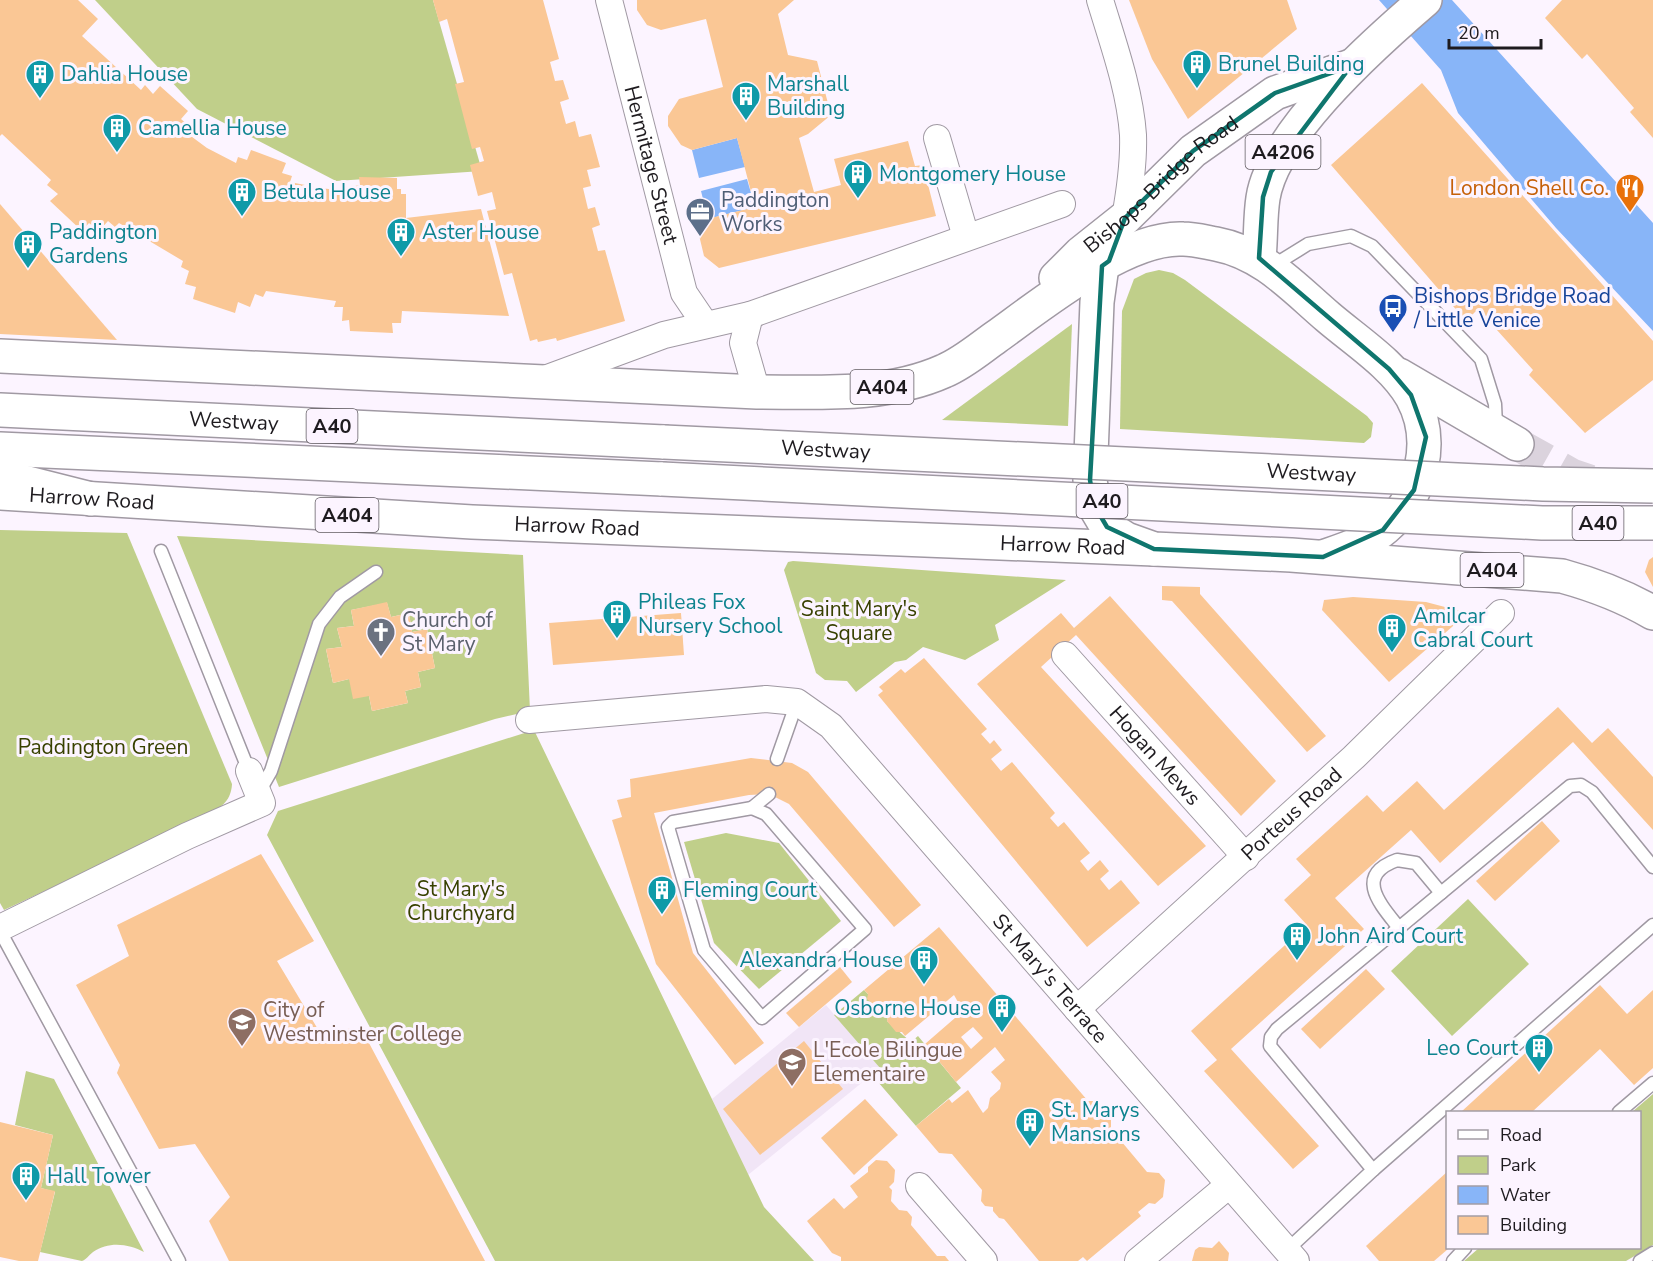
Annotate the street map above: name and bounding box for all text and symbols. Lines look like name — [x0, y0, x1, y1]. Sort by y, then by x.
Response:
scale bar — [1449, 12, 1540, 50]
text: 20 m — [1458, 21, 1500, 45]
building icon: Brunel Building — [1181, 48, 1213, 90]
place label: Brunel Building — [1218, 50, 1365, 78]
building icon: Dahlia House — [24, 58, 56, 100]
place label: Dahlia House — [61, 60, 188, 88]
place label: Marshall Building — [767, 70, 850, 122]
building icon: Marshall Building — [730, 80, 762, 122]
street label: Hermitage Street — [617, 83, 685, 247]
street label: Bishops Bridge Road — [1078, 109, 1244, 260]
building icon: Camellia House — [101, 112, 133, 154]
place label: Camellia House — [138, 114, 287, 142]
road number: A4206 — [1246, 135, 1320, 169]
building icon: Montgomery House — [842, 158, 874, 200]
place label: Montgomery House — [879, 160, 1066, 188]
restaurant icon: London Shell Co. — [1614, 172, 1646, 214]
place label: London Shell Co. — [1450, 174, 1609, 202]
building icon: Betula House — [226, 176, 258, 218]
place label: Betula House — [263, 178, 391, 206]
place label: Paddington Works — [721, 186, 829, 238]
office icon: Paddington Works — [684, 196, 716, 238]
building icon: Aster House — [385, 216, 417, 258]
place label: Paddington Gardens — [49, 218, 157, 270]
place label: Aster House — [422, 218, 539, 246]
building icon: Paddington Gardens — [12, 228, 44, 270]
place label: Bishops Bridge Road / Little Venice — [1413, 282, 1611, 334]
bus stop icon: Bishops Bridge Road / Little Venice — [1377, 292, 1409, 334]
road number: A404 — [850, 370, 914, 404]
street label: Westway — [188, 405, 279, 437]
road number: A40 — [306, 409, 358, 443]
street label: Westway — [780, 434, 872, 466]
street label: Westway — [1266, 457, 1357, 489]
street label: Harrow Road — [28, 481, 155, 516]
road number: A40 — [1076, 484, 1128, 518]
road number: A404 — [316, 498, 378, 532]
road number: A40 — [1572, 506, 1624, 540]
street label: Harrow Road — [514, 510, 640, 543]
street label: Harrow Road — [999, 529, 1126, 562]
road number: A404 — [1460, 553, 1524, 587]
place label: Phileas Fox Nursery School — [638, 588, 783, 640]
park label: Saint Mary's Square — [801, 595, 917, 647]
building icon: Phileas Fox Nursery School — [601, 598, 633, 640]
place label: Amilcar Cabral Court — [1413, 602, 1533, 654]
place label: Church of St Mary — [402, 606, 494, 658]
building icon: Amilcar Cabral Court — [1376, 612, 1408, 654]
church icon: Church of St Mary — [365, 616, 397, 658]
street label: Hogan Mews — [1103, 700, 1207, 811]
park label: Paddington Green — [18, 733, 188, 761]
street label: Porteus Road — [1235, 761, 1348, 867]
building icon: Fleming Court — [646, 874, 678, 916]
park label: St Mary's Churchyard — [407, 875, 515, 927]
place label: Fleming Court — [683, 876, 817, 904]
street label: St Mary's Terrace — [986, 908, 1114, 1049]
building icon: John Aird Court — [1281, 920, 1313, 962]
place label: John Aird Court — [1317, 922, 1464, 950]
building icon: Alexandra House — [908, 944, 940, 986]
place label: Alexandra House — [740, 946, 903, 974]
building icon: Osborne House — [986, 992, 1018, 1034]
place label: Osborne House — [834, 994, 981, 1022]
place label: City of Westminster College — [263, 996, 462, 1048]
school or university icon: City of Westminster College — [226, 1006, 258, 1048]
building icon: Leo Court — [1523, 1032, 1555, 1074]
place label: Leo Court — [1426, 1034, 1519, 1062]
place label: L'Ecole Bilingue Elementaire — [813, 1036, 962, 1088]
school or university icon: L'Ecole Bilingue Elementaire — [776, 1046, 808, 1088]
place label: St. Marys Mansions — [1051, 1096, 1141, 1148]
building icon: St. Marys Mansions — [1014, 1106, 1046, 1148]
legend — [1446, 1111, 1641, 1249]
text: Road — [1500, 1123, 1542, 1147]
text: Park — [1500, 1153, 1537, 1177]
building icon: Hall Tower — [10, 1160, 42, 1202]
place label: Hall Tower — [47, 1162, 151, 1190]
text: Water — [1500, 1183, 1551, 1207]
text: Building — [1500, 1213, 1567, 1237]

